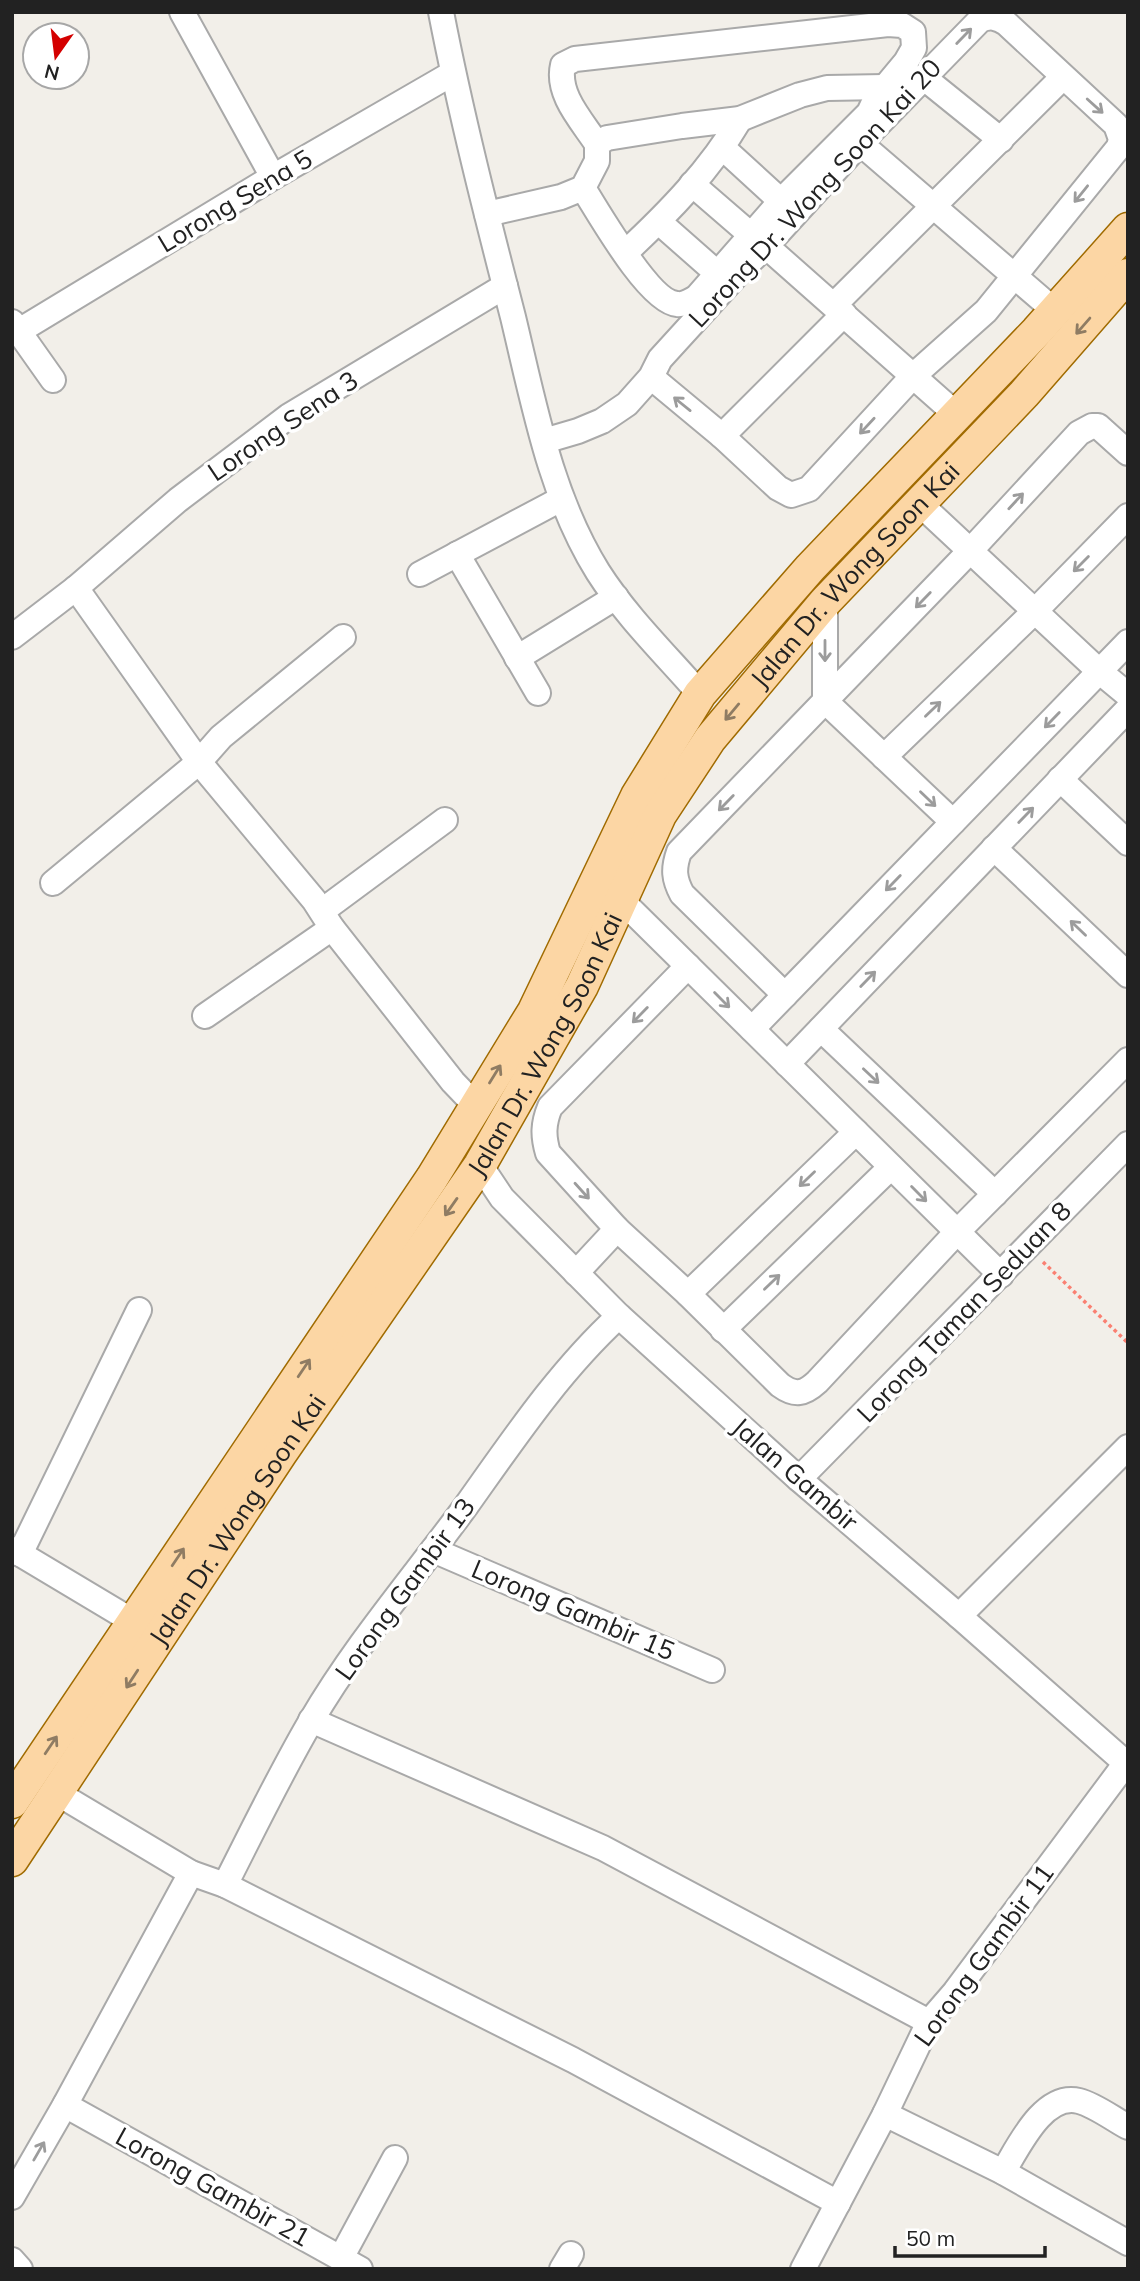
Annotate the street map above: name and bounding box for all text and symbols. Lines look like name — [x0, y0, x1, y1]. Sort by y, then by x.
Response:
north arrow — [21, 21, 91, 91]
one-way arrow — [955, 27, 972, 44]
street label: Lorong Dr. Wong Soon Kai 20 — [681, 51, 948, 334]
text: N — [42, 59, 62, 86]
one-way arrow — [1086, 98, 1103, 115]
street label: Lorong Sena 5 — [152, 142, 318, 260]
one-way arrow — [1074, 184, 1089, 202]
one-way arrow — [1075, 317, 1091, 335]
street label: Lorong Sena 3 — [201, 363, 364, 488]
one-way arrow — [674, 396, 692, 412]
one-way arrow — [859, 417, 875, 435]
street label: Jalan Dr. Wong Soon Kai — [743, 454, 966, 695]
one-way arrow — [1008, 493, 1025, 510]
one-way arrow — [1073, 555, 1090, 572]
one-way arrow — [914, 591, 931, 608]
one-way arrow — [818, 640, 832, 663]
one-way arrow — [925, 701, 942, 718]
one-way arrow — [724, 703, 740, 721]
one-way arrow — [1043, 711, 1060, 728]
one-way arrow — [919, 790, 936, 807]
one-way arrow — [718, 794, 735, 811]
one-way arrow — [1017, 807, 1034, 824]
one-way arrow — [885, 875, 902, 892]
street label: Jalan Dr. Wong Soon Kai — [460, 907, 629, 1183]
one-way arrow — [1070, 919, 1087, 936]
one-way arrow — [860, 971, 877, 988]
one-way arrow — [714, 991, 731, 1008]
one-way arrow — [632, 1006, 649, 1023]
one-way arrow — [489, 1065, 503, 1085]
one-way arrow — [862, 1067, 879, 1084]
one-way arrow — [798, 1171, 815, 1188]
one-way arrow — [574, 1182, 590, 1200]
one-way arrow — [910, 1186, 927, 1203]
street label: Lorong Taman Seduan 8 — [849, 1194, 1078, 1429]
one-way arrow — [444, 1196, 458, 1216]
one-way arrow — [763, 1274, 780, 1291]
one-way arrow — [298, 1358, 312, 1378]
street label: Jalan Dr. Wong Soon Kai — [141, 1388, 333, 1652]
street label: Jalan Gambir — [725, 1410, 866, 1538]
street label: Lorong Gambir 13 — [327, 1491, 482, 1686]
one-way arrow — [171, 1547, 185, 1567]
street label: Lorong Gambir 15 — [467, 1552, 680, 1667]
one-way arrow — [125, 1669, 139, 1689]
one-way arrow — [43, 1736, 58, 1755]
street label: Lorong Gambir 11 — [906, 1857, 1061, 2052]
street label: Lorong Gambir 21 — [110, 2119, 316, 2254]
one-way arrow — [32, 2141, 46, 2161]
scale bar — [895, 2214, 1046, 2258]
text: 50 m — [906, 2225, 955, 2251]

